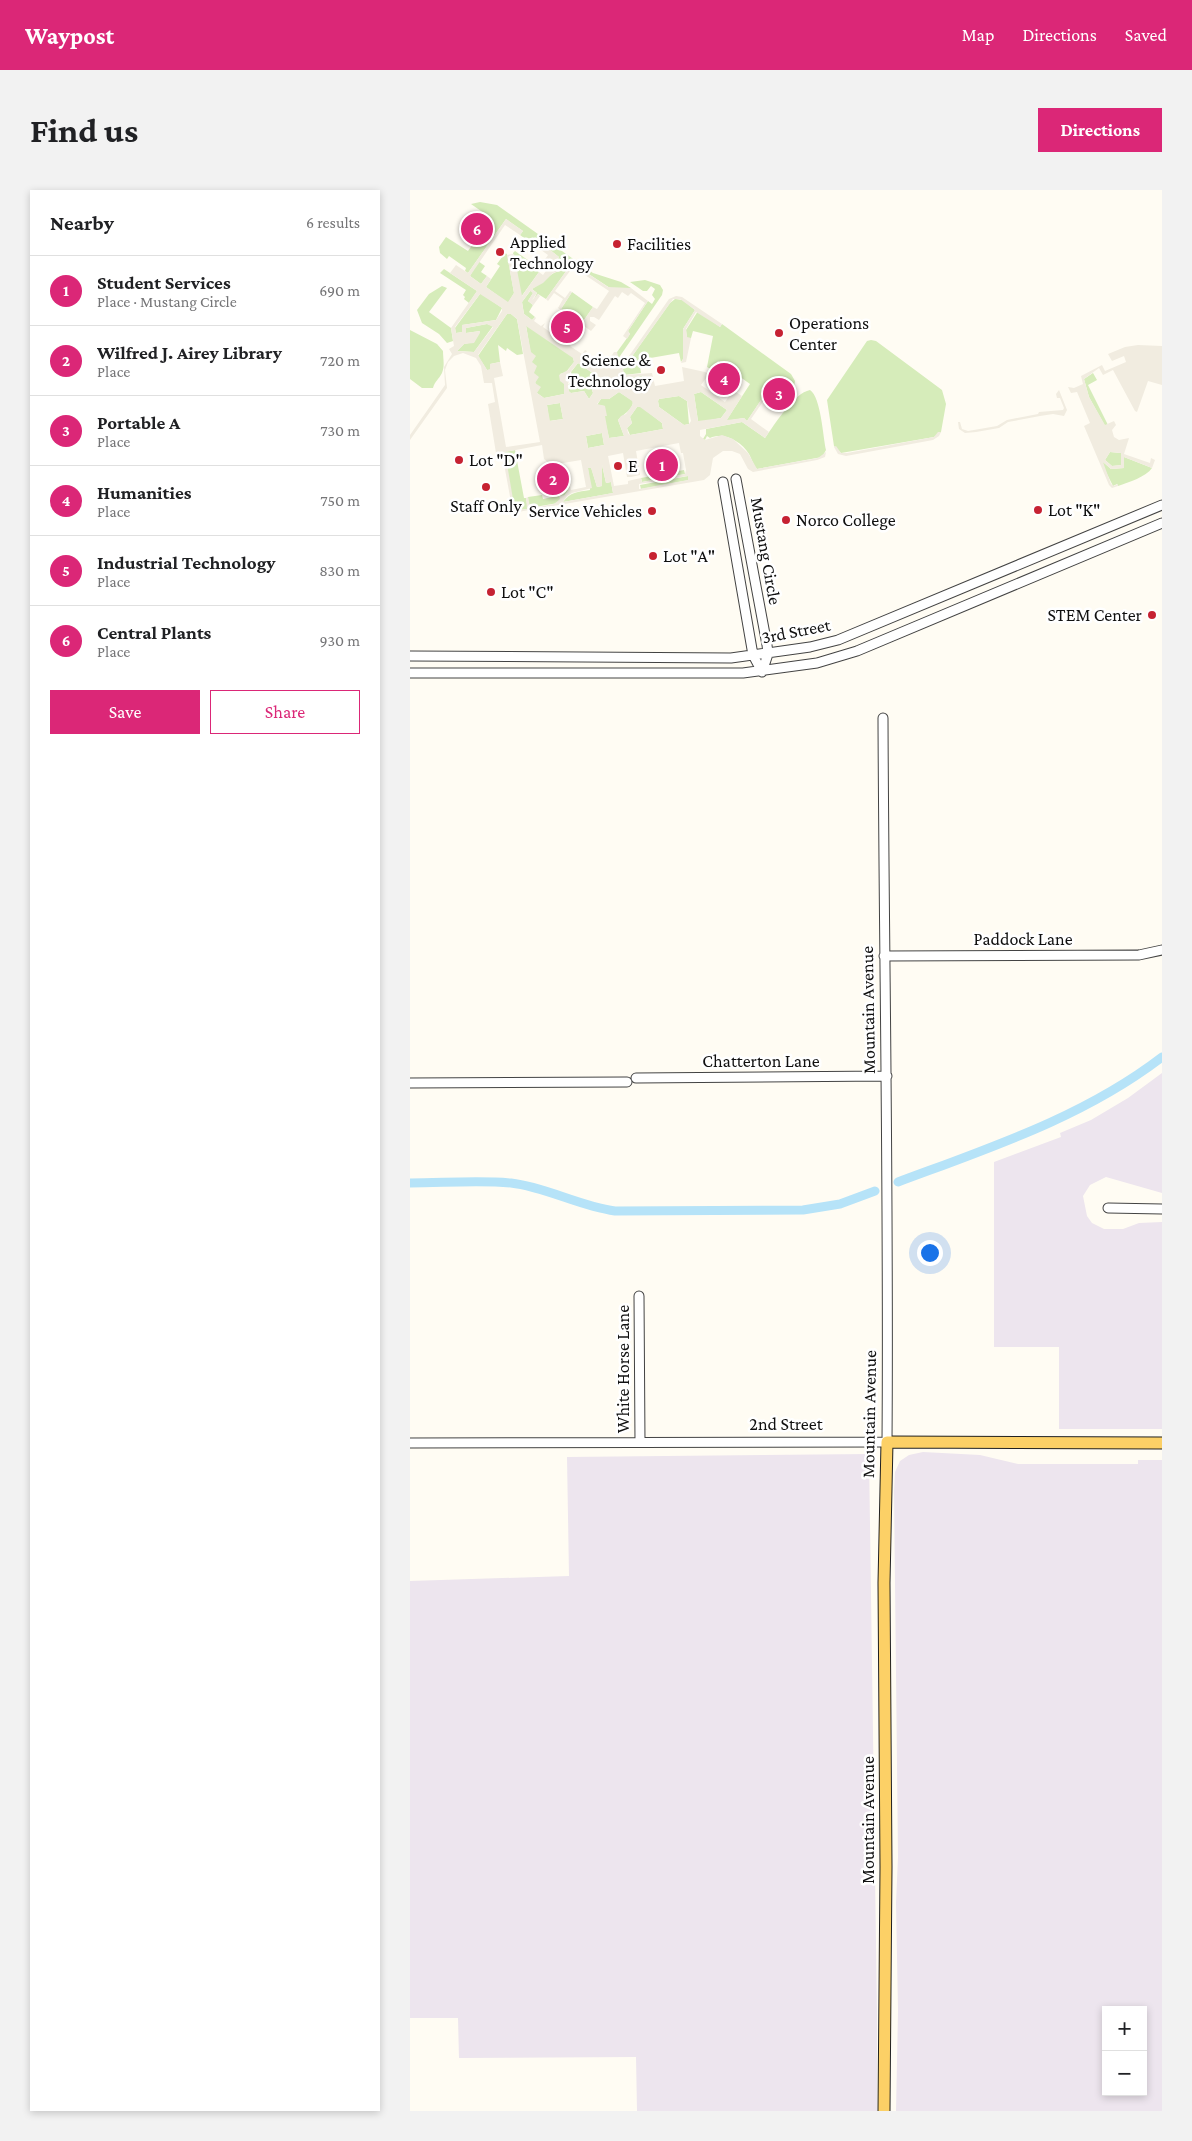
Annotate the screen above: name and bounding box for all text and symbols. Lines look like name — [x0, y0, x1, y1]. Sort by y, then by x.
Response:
text: Waypost — [25, 22, 114, 49]
text: Map — [962, 25, 994, 45]
text: Directions — [1022, 25, 1097, 45]
text: Saved — [1125, 25, 1167, 45]
button: Directions — [1038, 108, 1162, 152]
text: Find us — [30, 111, 138, 150]
pin: 6 — [461, 210, 493, 248]
text: Nearby — [50, 211, 114, 235]
text: 6 results — [306, 214, 360, 231]
place label: Applied Technology — [510, 232, 594, 273]
place label: Facilities — [627, 234, 691, 254]
marker: Facilities — [611, 238, 623, 250]
marker: Applied Technology — [494, 246, 506, 258]
text: Student Services — [97, 272, 231, 293]
text: 1 — [63, 282, 69, 299]
text: 690 m — [319, 282, 360, 299]
text: Place · Mustang Circle — [97, 293, 237, 310]
pin: 5 — [551, 308, 583, 346]
place label: Operations Center — [789, 313, 869, 354]
marker: Operations Center — [773, 327, 785, 339]
text: Wilfred J. Airey Library — [97, 342, 282, 363]
place label: Science & Technology — [568, 350, 652, 391]
text: 2 — [62, 352, 70, 369]
text: 720 m — [320, 352, 360, 369]
pin: 4 — [708, 360, 740, 398]
text: Place — [97, 363, 130, 380]
marker: Science & Technology — [655, 364, 667, 376]
pin: 3 — [763, 375, 795, 413]
text: Portable A — [97, 412, 180, 433]
text: 3 — [62, 422, 70, 439]
text: 730 m — [320, 422, 360, 439]
text: Place — [97, 433, 130, 450]
pin: 1 — [646, 446, 678, 484]
place label: Lot "D" — [469, 450, 523, 470]
marker: Lot "D" — [453, 454, 465, 466]
place label: E — [628, 456, 638, 476]
pin: 2 — [537, 460, 569, 498]
marker: E — [612, 460, 624, 472]
marker: Staff Only — [480, 481, 492, 493]
text: Humanities — [97, 482, 192, 503]
text: 4 — [62, 492, 70, 509]
text: 750 m — [320, 492, 360, 509]
place label: Staff Only — [450, 496, 522, 516]
street label: Mustang Circle — [747, 496, 785, 606]
place label: Lot "K" — [1048, 500, 1100, 520]
place label: Service Vehicles — [529, 501, 642, 521]
text: Place — [97, 503, 130, 520]
marker: Lot "K" — [1032, 504, 1044, 516]
marker: Service Vehicles — [646, 505, 658, 517]
place label: Norco College — [796, 510, 896, 530]
marker: Norco College — [780, 514, 792, 526]
place label: Lot "A" — [663, 546, 715, 566]
marker: Lot "A" — [647, 550, 659, 562]
text: Industrial Technology — [97, 552, 275, 573]
text: 5 — [62, 562, 70, 579]
text: 830 m — [319, 562, 360, 579]
text: Place — [97, 573, 130, 590]
place label: Lot "C" — [501, 582, 554, 602]
marker: Lot "C" — [485, 586, 497, 598]
place label: STEM Center — [1048, 605, 1143, 625]
marker: STEM Center — [1146, 609, 1158, 621]
street label: 3rd Street — [760, 614, 833, 647]
text: Central Plants — [97, 622, 211, 643]
text: 6 — [62, 632, 70, 649]
text: 930 m — [320, 632, 360, 649]
text: Place — [97, 643, 130, 660]
button: Save — [50, 690, 200, 734]
button: Share — [210, 690, 360, 734]
street label: Paddock Lane — [973, 929, 1073, 949]
street label: Mountain Avenue — [857, 946, 879, 1074]
street label: Chatterton Lane — [702, 1051, 820, 1071]
your location — [917, 1240, 943, 1266]
street label: White Horse Lane — [613, 1305, 633, 1433]
street label: Mountain Avenue — [858, 1350, 880, 1478]
street label: 2nd Street — [749, 1414, 824, 1434]
street label: Mountain Avenue — [858, 1756, 878, 1884]
map controls — [1102, 2006, 1147, 2096]
button: + — [1102, 2006, 1147, 2051]
button: − — [1102, 2051, 1147, 2096]

